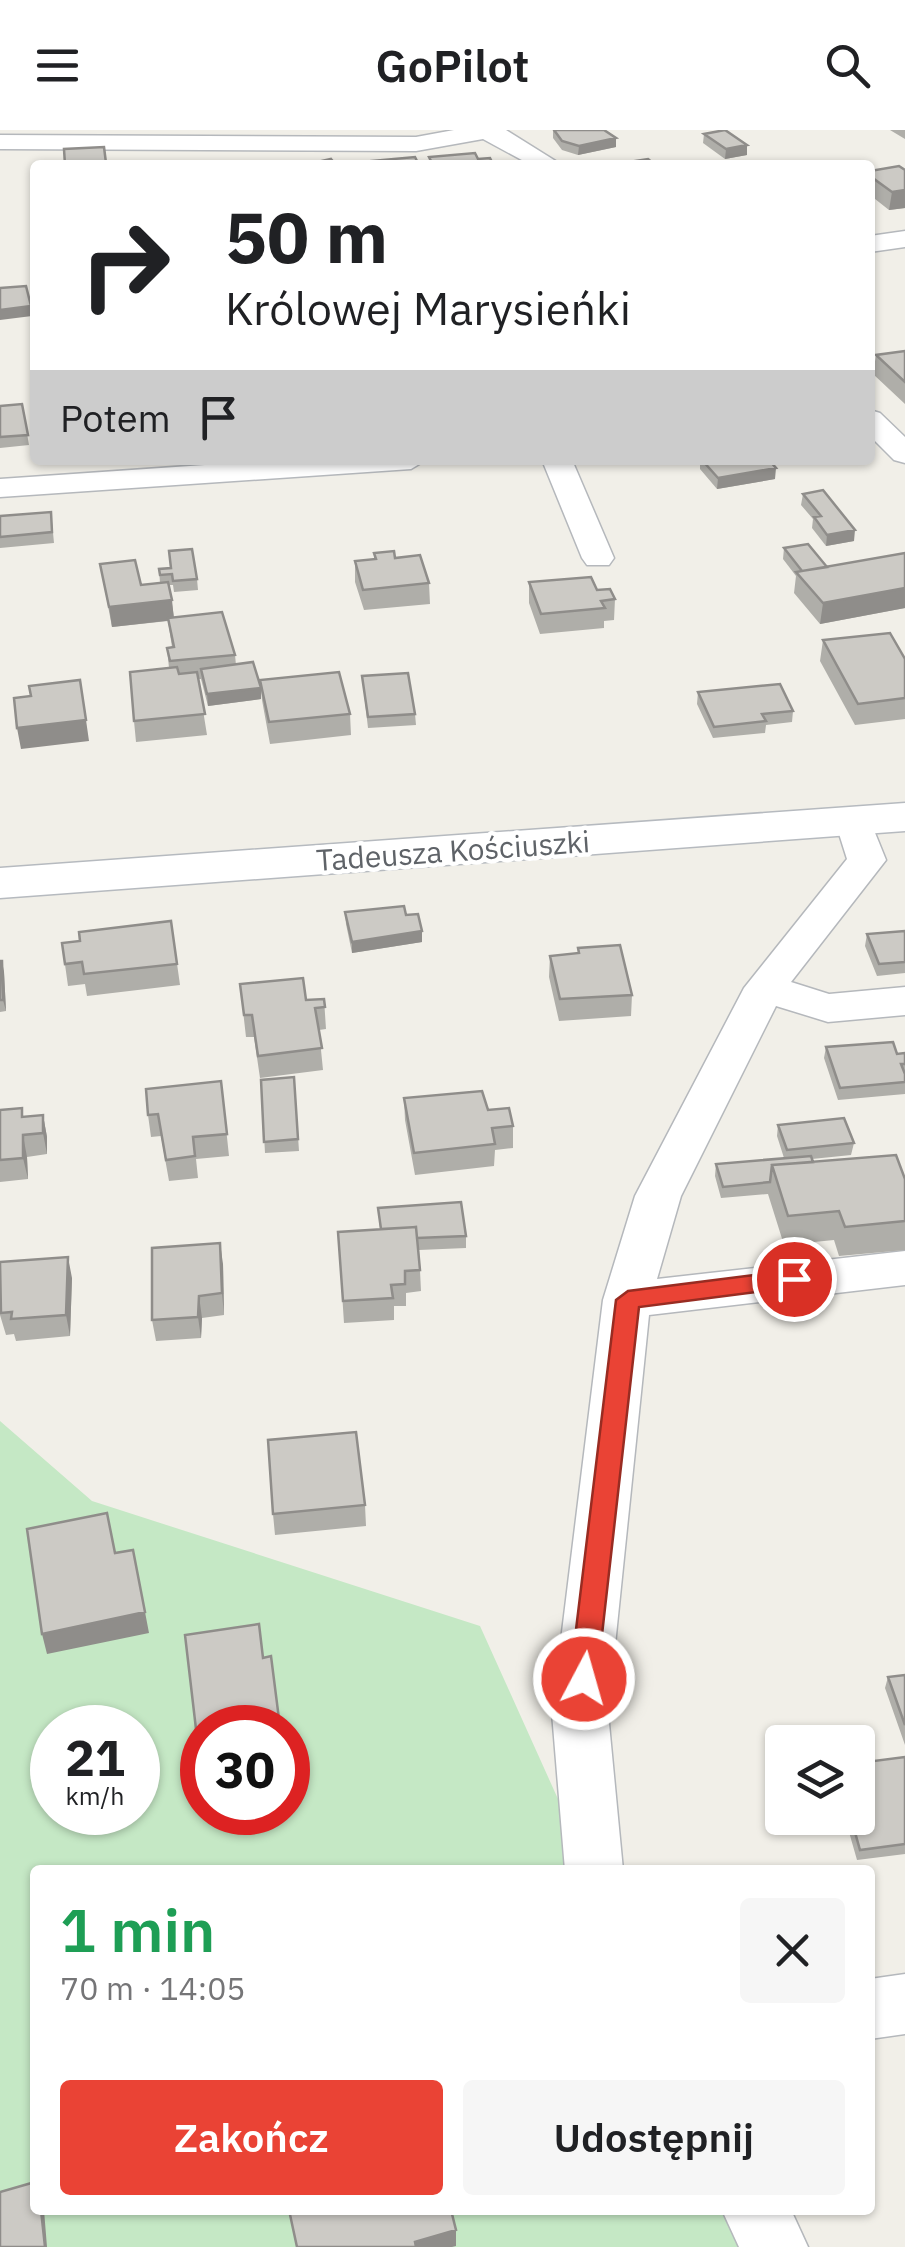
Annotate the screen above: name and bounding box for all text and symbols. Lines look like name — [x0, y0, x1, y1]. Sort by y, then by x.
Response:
text: GoPilot — [376, 36, 529, 94]
icon: menu — [30, 38, 85, 93]
icon: search — [820, 38, 875, 93]
text: 50 m — [225, 191, 388, 282]
icon: right — [60, 200, 190, 330]
text: Królowej Marysieńki — [225, 279, 631, 337]
icon: arrive — [191, 390, 246, 445]
text: Potem — [60, 393, 171, 442]
street label: Tadeusza Kościuszki — [315, 821, 591, 879]
pin — [752, 1237, 837, 1322]
icon: arrive — [767, 1252, 822, 1307]
position arrow — [532, 1627, 636, 1731]
speed limit sign: 30 — [180, 1705, 310, 1835]
text: 21 — [65, 1725, 125, 1790]
map controls — [765, 1725, 875, 1835]
button: layers — [765, 1725, 875, 1835]
text: km/h — [66, 1779, 124, 1812]
text: 1 min — [60, 1890, 215, 1969]
button: close — [740, 1898, 845, 2003]
text: 70 m · 14:05 — [60, 1967, 246, 2009]
button: Zakończ — [60, 2080, 443, 2195]
button: Udostępnij — [463, 2080, 845, 2195]

